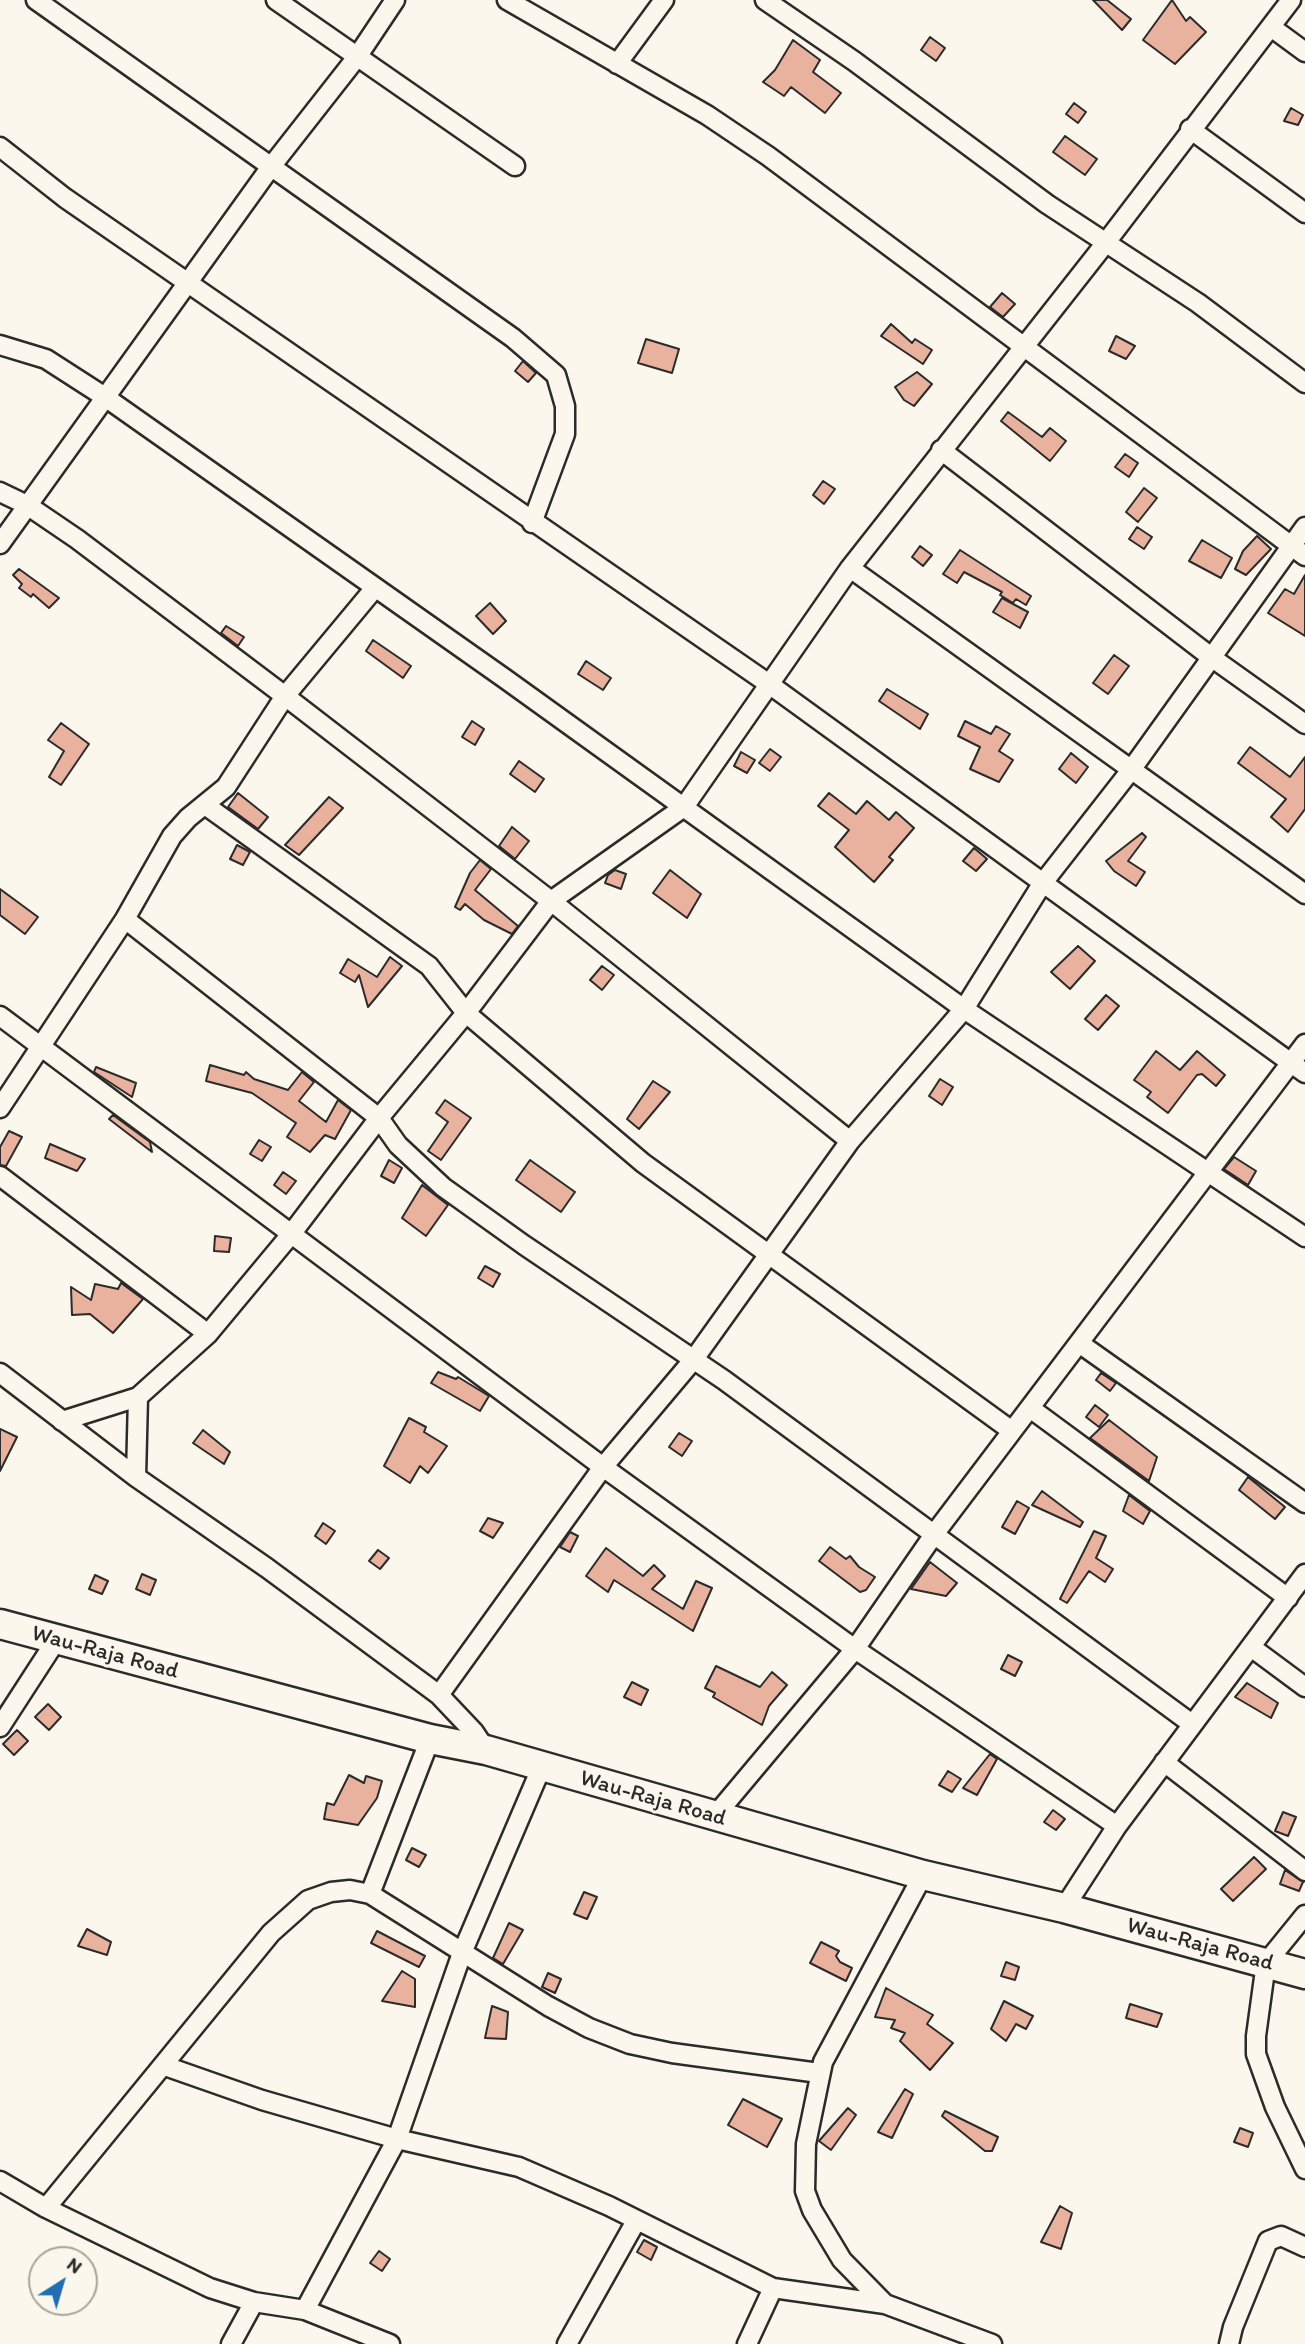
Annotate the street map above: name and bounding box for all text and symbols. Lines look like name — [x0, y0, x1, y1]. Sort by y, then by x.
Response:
street label: Wau-Raja Road — [28, 1620, 182, 1686]
street label: Wau-Raja Road — [577, 1765, 729, 1833]
street label: Wau-Raja Road — [1123, 1912, 1277, 1978]
north arrow — [28, 2246, 98, 2316]
text: N — [63, 2252, 87, 2278]

